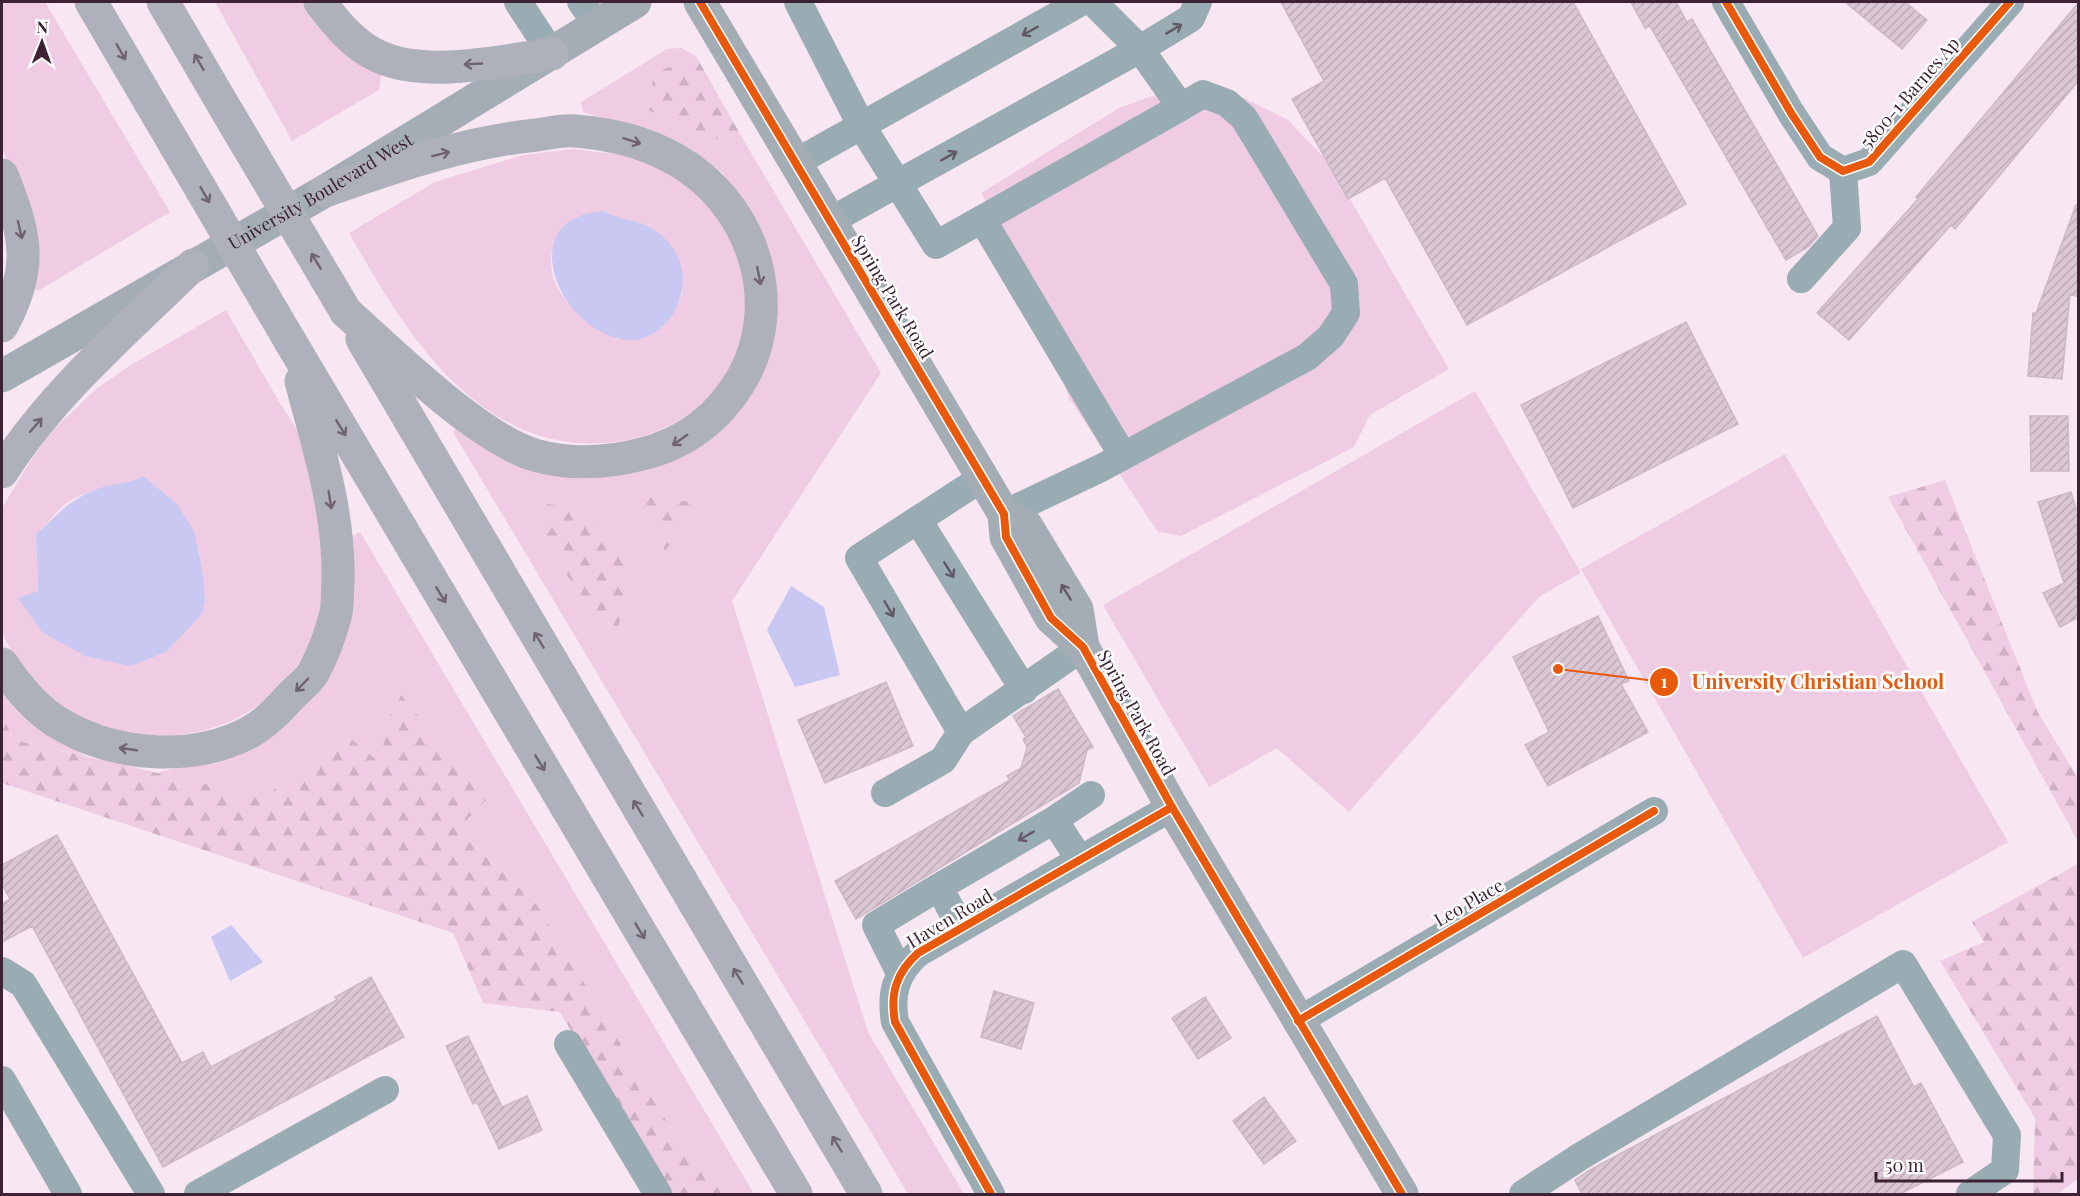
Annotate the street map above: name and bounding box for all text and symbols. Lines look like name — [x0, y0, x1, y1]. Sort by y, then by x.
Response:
north arrow — [12, 12, 72, 72]
text: N — [36, 16, 49, 37]
one-way arrow — [1165, 22, 1182, 34]
one-way arrow — [1022, 25, 1039, 37]
street label: 5800-1 Barnes Ap — [1854, 32, 1964, 153]
one-way arrow — [115, 43, 127, 60]
one-way arrow — [192, 54, 204, 71]
one-way arrow — [464, 59, 484, 70]
street label: University Boulevard West — [224, 127, 418, 255]
one-way arrow — [622, 137, 641, 148]
one-way arrow — [431, 148, 450, 160]
one-way arrow — [940, 150, 958, 161]
one-way arrow — [199, 186, 211, 203]
one-way arrow — [15, 220, 26, 239]
street label: Spring Park Road — [846, 230, 940, 363]
one-way arrow — [310, 253, 322, 270]
one-way arrow — [754, 266, 765, 285]
one-way arrow — [30, 417, 43, 433]
one-way arrow — [336, 419, 348, 436]
one-way arrow — [673, 434, 689, 446]
one-way arrow — [325, 489, 336, 509]
one-way arrow — [942, 561, 955, 578]
one-way arrow — [1060, 584, 1072, 601]
one-way arrow — [436, 586, 447, 604]
one-way arrow — [883, 600, 895, 617]
one-way arrow — [533, 632, 545, 649]
street label: Spring Park Road — [1092, 645, 1182, 780]
callout: University Christian School — [1649, 663, 1956, 701]
text: University Christian School — [1692, 667, 1944, 694]
text: 1 — [1661, 669, 1668, 693]
one-way arrow — [295, 678, 309, 693]
one-way arrow — [119, 743, 139, 754]
one-way arrow — [535, 754, 547, 771]
one-way arrow — [632, 800, 644, 817]
one-way arrow — [1018, 831, 1035, 843]
street label: Leo Place — [1429, 873, 1508, 932]
street label: Haven Road — [902, 883, 997, 953]
one-way arrow — [634, 922, 646, 939]
one-way arrow — [731, 968, 743, 985]
one-way arrow — [830, 1136, 842, 1153]
scale bar — [1876, 1145, 2062, 1183]
text: 50 m — [1885, 1153, 1924, 1177]

